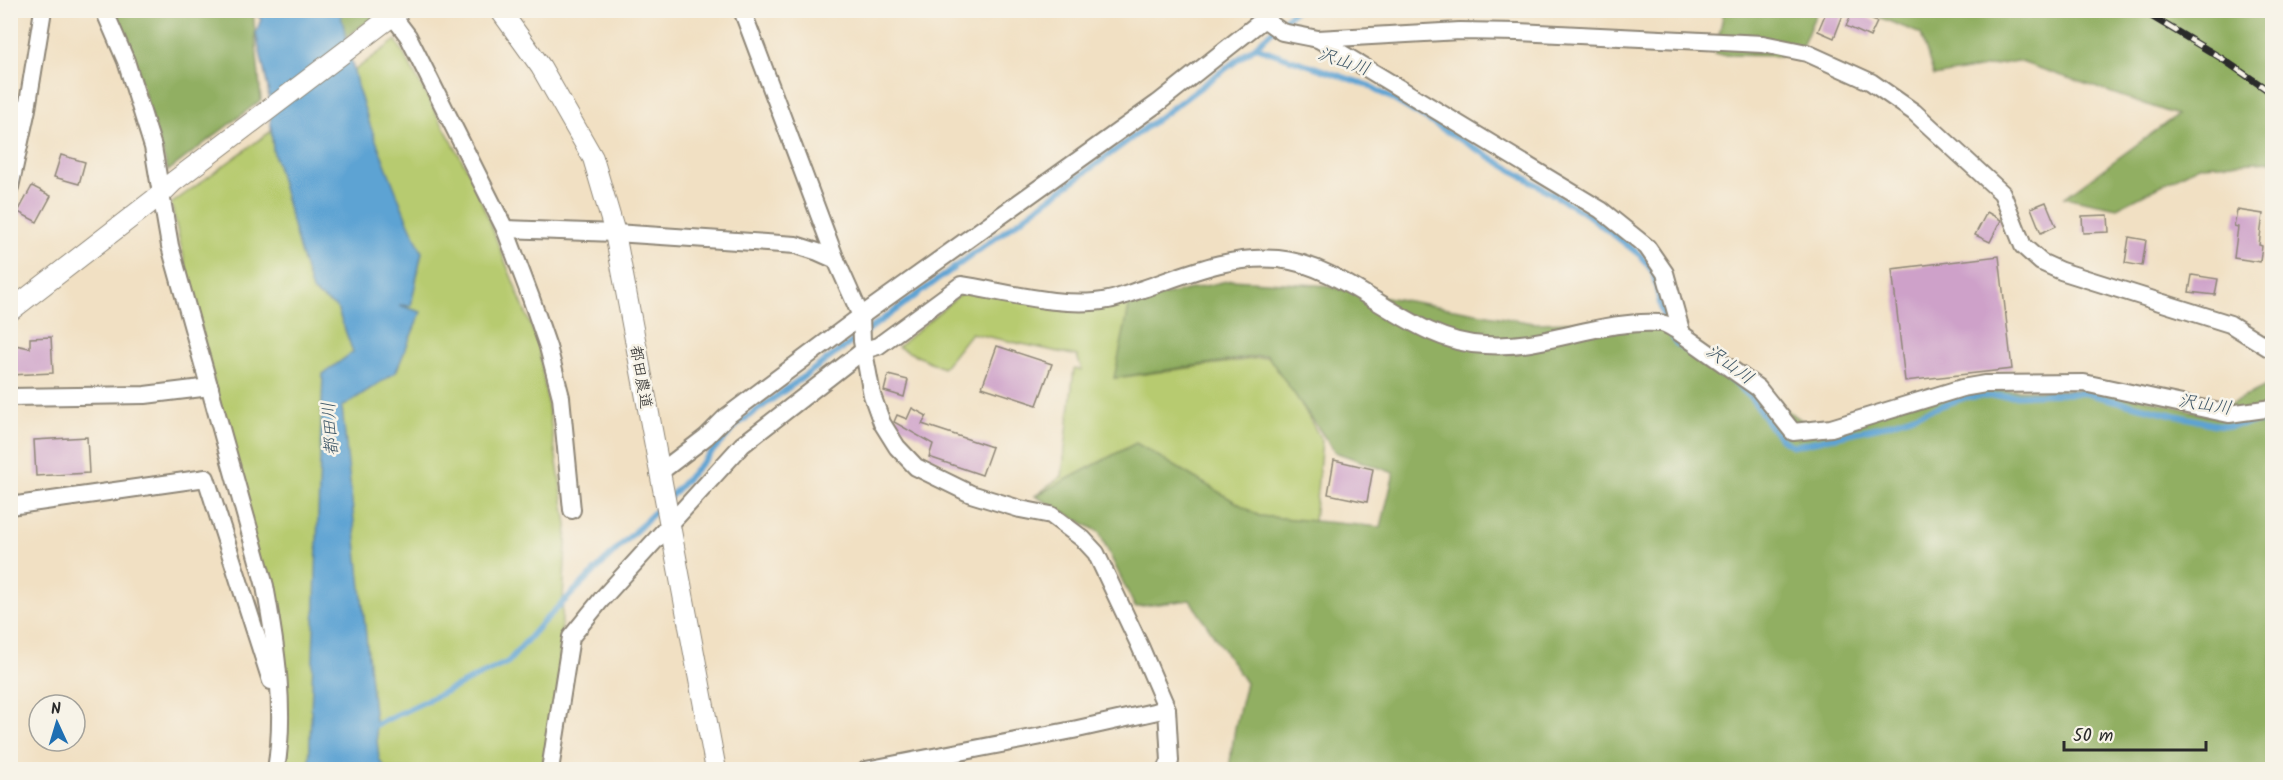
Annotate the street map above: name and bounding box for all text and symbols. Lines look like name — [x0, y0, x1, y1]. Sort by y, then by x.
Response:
water label: 沢山川 — [1313, 40, 1374, 85]
water label: 沢山川 — [1699, 338, 1759, 393]
street label: 都田農道 — [623, 344, 658, 411]
water label: 沢山川 — [2176, 387, 2234, 424]
water label: 都田川 — [315, 401, 348, 457]
north arrow — [27, 693, 87, 753]
text: N — [50, 697, 62, 722]
scale bar — [2064, 714, 2206, 752]
text: 50 m — [2073, 722, 2113, 751]

